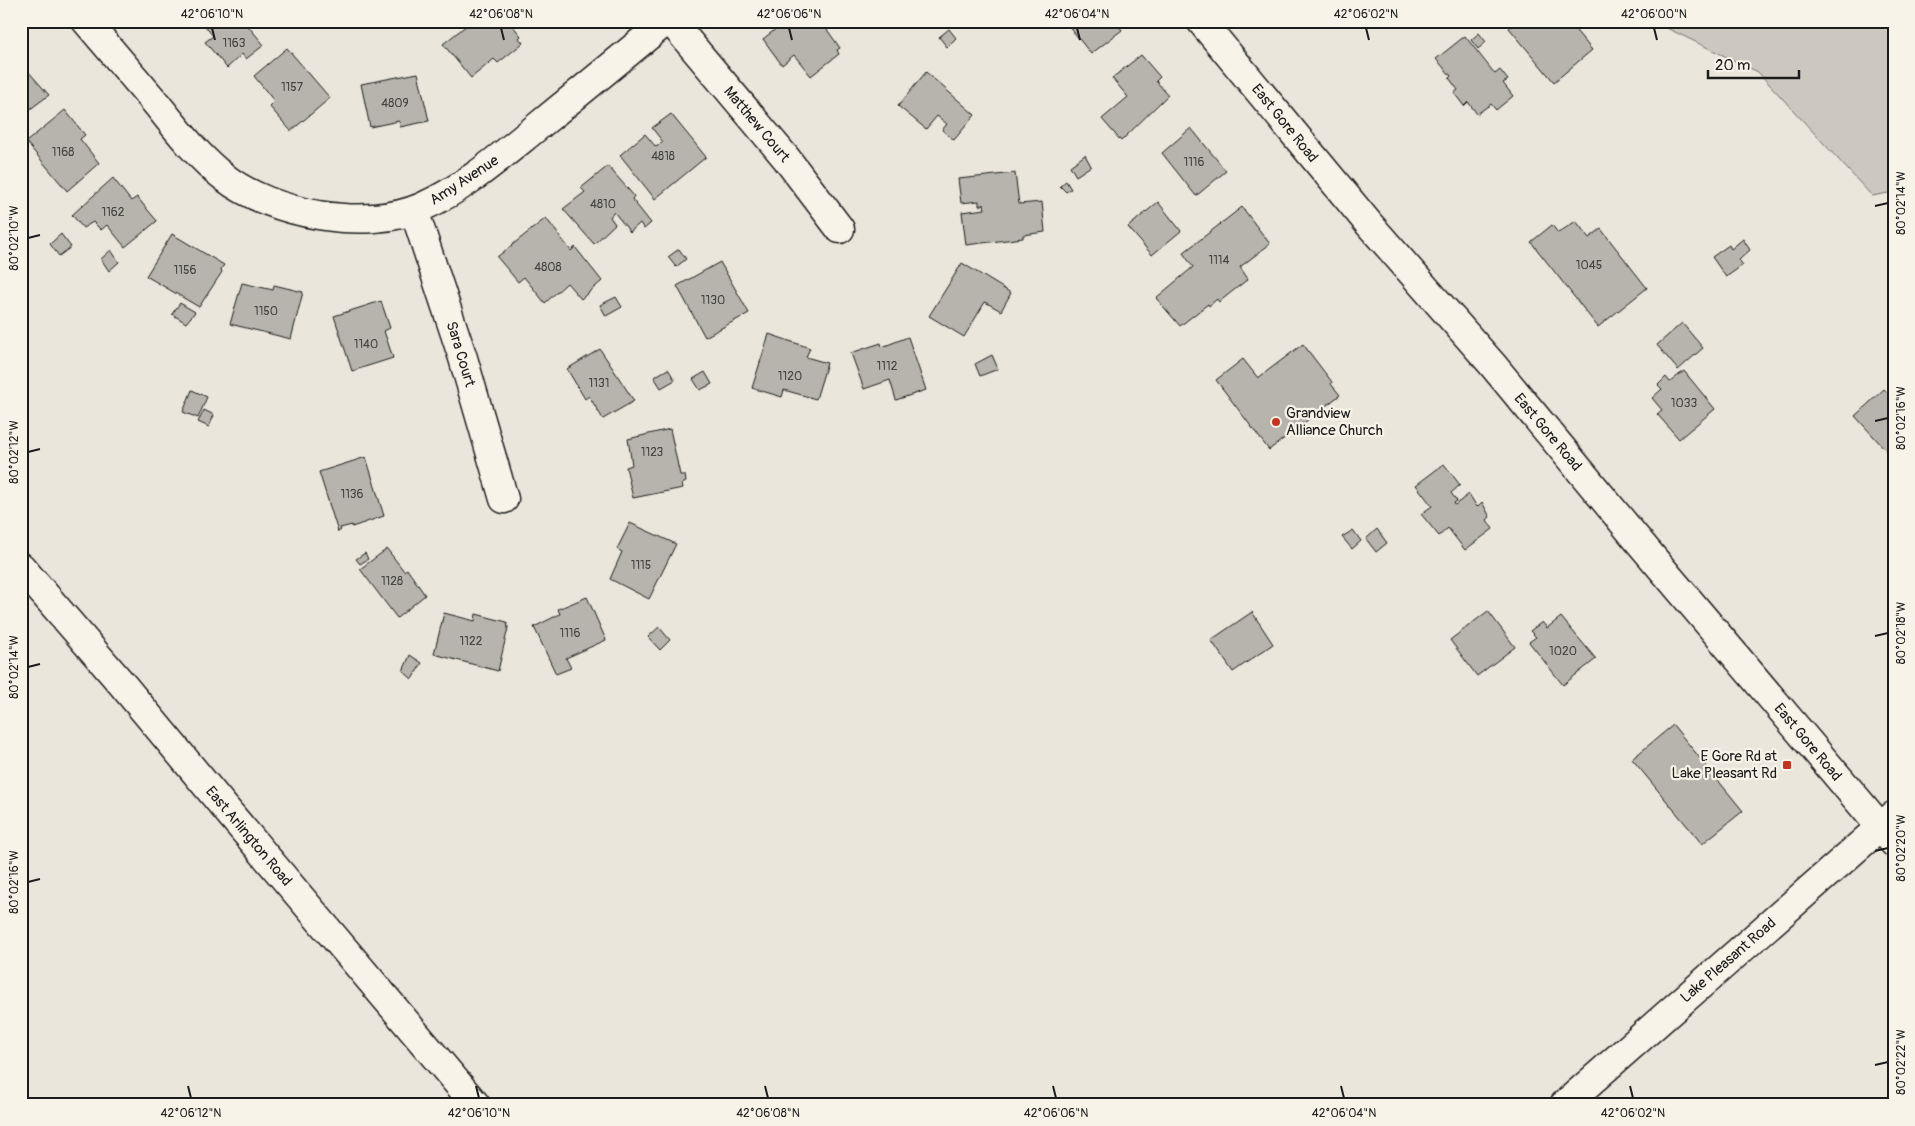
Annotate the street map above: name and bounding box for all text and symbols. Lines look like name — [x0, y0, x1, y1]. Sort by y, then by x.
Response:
text: 42°06'10"N — [181, 7, 243, 22]
text: 42°06'08"N — [469, 7, 533, 22]
text: 42°06'06"N — [757, 7, 821, 22]
text: 42°06'04"N — [1045, 7, 1109, 22]
text: 42°06'02"N — [1334, 7, 1398, 22]
text: 42°06'00"N — [1621, 7, 1687, 22]
house number: 1163 — [222, 36, 246, 51]
scale bar — [1708, 48, 1799, 80]
text: 20 m — [1715, 56, 1750, 75]
house number: 1157 — [281, 80, 304, 95]
street label: East Gore Road — [1247, 80, 1322, 166]
street label: Matthew Court — [719, 82, 795, 167]
house number: 4809 — [381, 96, 409, 111]
house number: 1168 — [52, 145, 74, 160]
house number: 4818 — [651, 149, 675, 164]
street label: Amy Avenue — [426, 151, 503, 210]
house number: 1116 — [1183, 155, 1205, 170]
text: 80°02'14"W — [1894, 171, 1909, 235]
house number: 4810 — [590, 197, 616, 212]
house number: 1162 — [101, 205, 125, 220]
text: 80°02'10"W — [7, 206, 22, 270]
house number: 1114 — [1208, 253, 1230, 268]
house number: 1045 — [1576, 258, 1602, 273]
house number: 4808 — [534, 260, 562, 275]
house number: 1156 — [174, 263, 196, 278]
house number: 1130 — [701, 293, 725, 308]
house number: 1150 — [254, 304, 278, 319]
street label: Sara Court — [442, 319, 480, 390]
house number: 1140 — [354, 337, 378, 352]
house number: 1112 — [877, 359, 898, 374]
house number: 1120 — [778, 369, 802, 384]
house number: 1131 — [589, 376, 609, 391]
text: 80°02'16"W — [1894, 386, 1909, 450]
street label: East Gore Road — [1510, 390, 1586, 475]
house number: 1033 — [1671, 396, 1697, 411]
place label: Grandview Alliance Church — [1286, 404, 1383, 440]
marker: Grandview Alliance Church — [1270, 416, 1282, 428]
text: 80°02'12"W — [7, 420, 22, 484]
house number: 1123 — [641, 445, 664, 460]
house number: 1136 — [340, 487, 364, 502]
house number: 1115 — [631, 558, 651, 573]
house number: 1128 — [381, 574, 403, 589]
text: 80°02'18"W — [1894, 602, 1909, 664]
house number: 1116 — [559, 626, 581, 641]
house number: 1122 — [460, 634, 483, 649]
text: 80°02'14"W — [7, 635, 22, 699]
house number: 1020 — [1549, 644, 1577, 659]
street label: East Gore Road — [1770, 700, 1846, 785]
place label: E Gore Rd at Lake Pleasant Rd — [1672, 747, 1778, 783]
marker: E Gore Rd at Lake Pleasant Rd — [1781, 759, 1793, 771]
street label: East Arlington Road — [201, 782, 296, 890]
text: 80°02'20"W — [1894, 815, 1909, 881]
text: 80°02'16"W — [7, 850, 22, 914]
street label: Lake Pleasant Road — [1677, 914, 1780, 1007]
text: 80°02'22"W — [1894, 1029, 1909, 1095]
text: 42°06'12"N — [161, 1106, 221, 1121]
text: 42°06'10"N — [448, 1106, 510, 1121]
text: 42°06'08"N — [736, 1106, 800, 1121]
text: 42°06'06"N — [1024, 1106, 1088, 1121]
text: 42°06'04"N — [1312, 1106, 1376, 1121]
text: 42°06'02"N — [1601, 1106, 1665, 1121]

